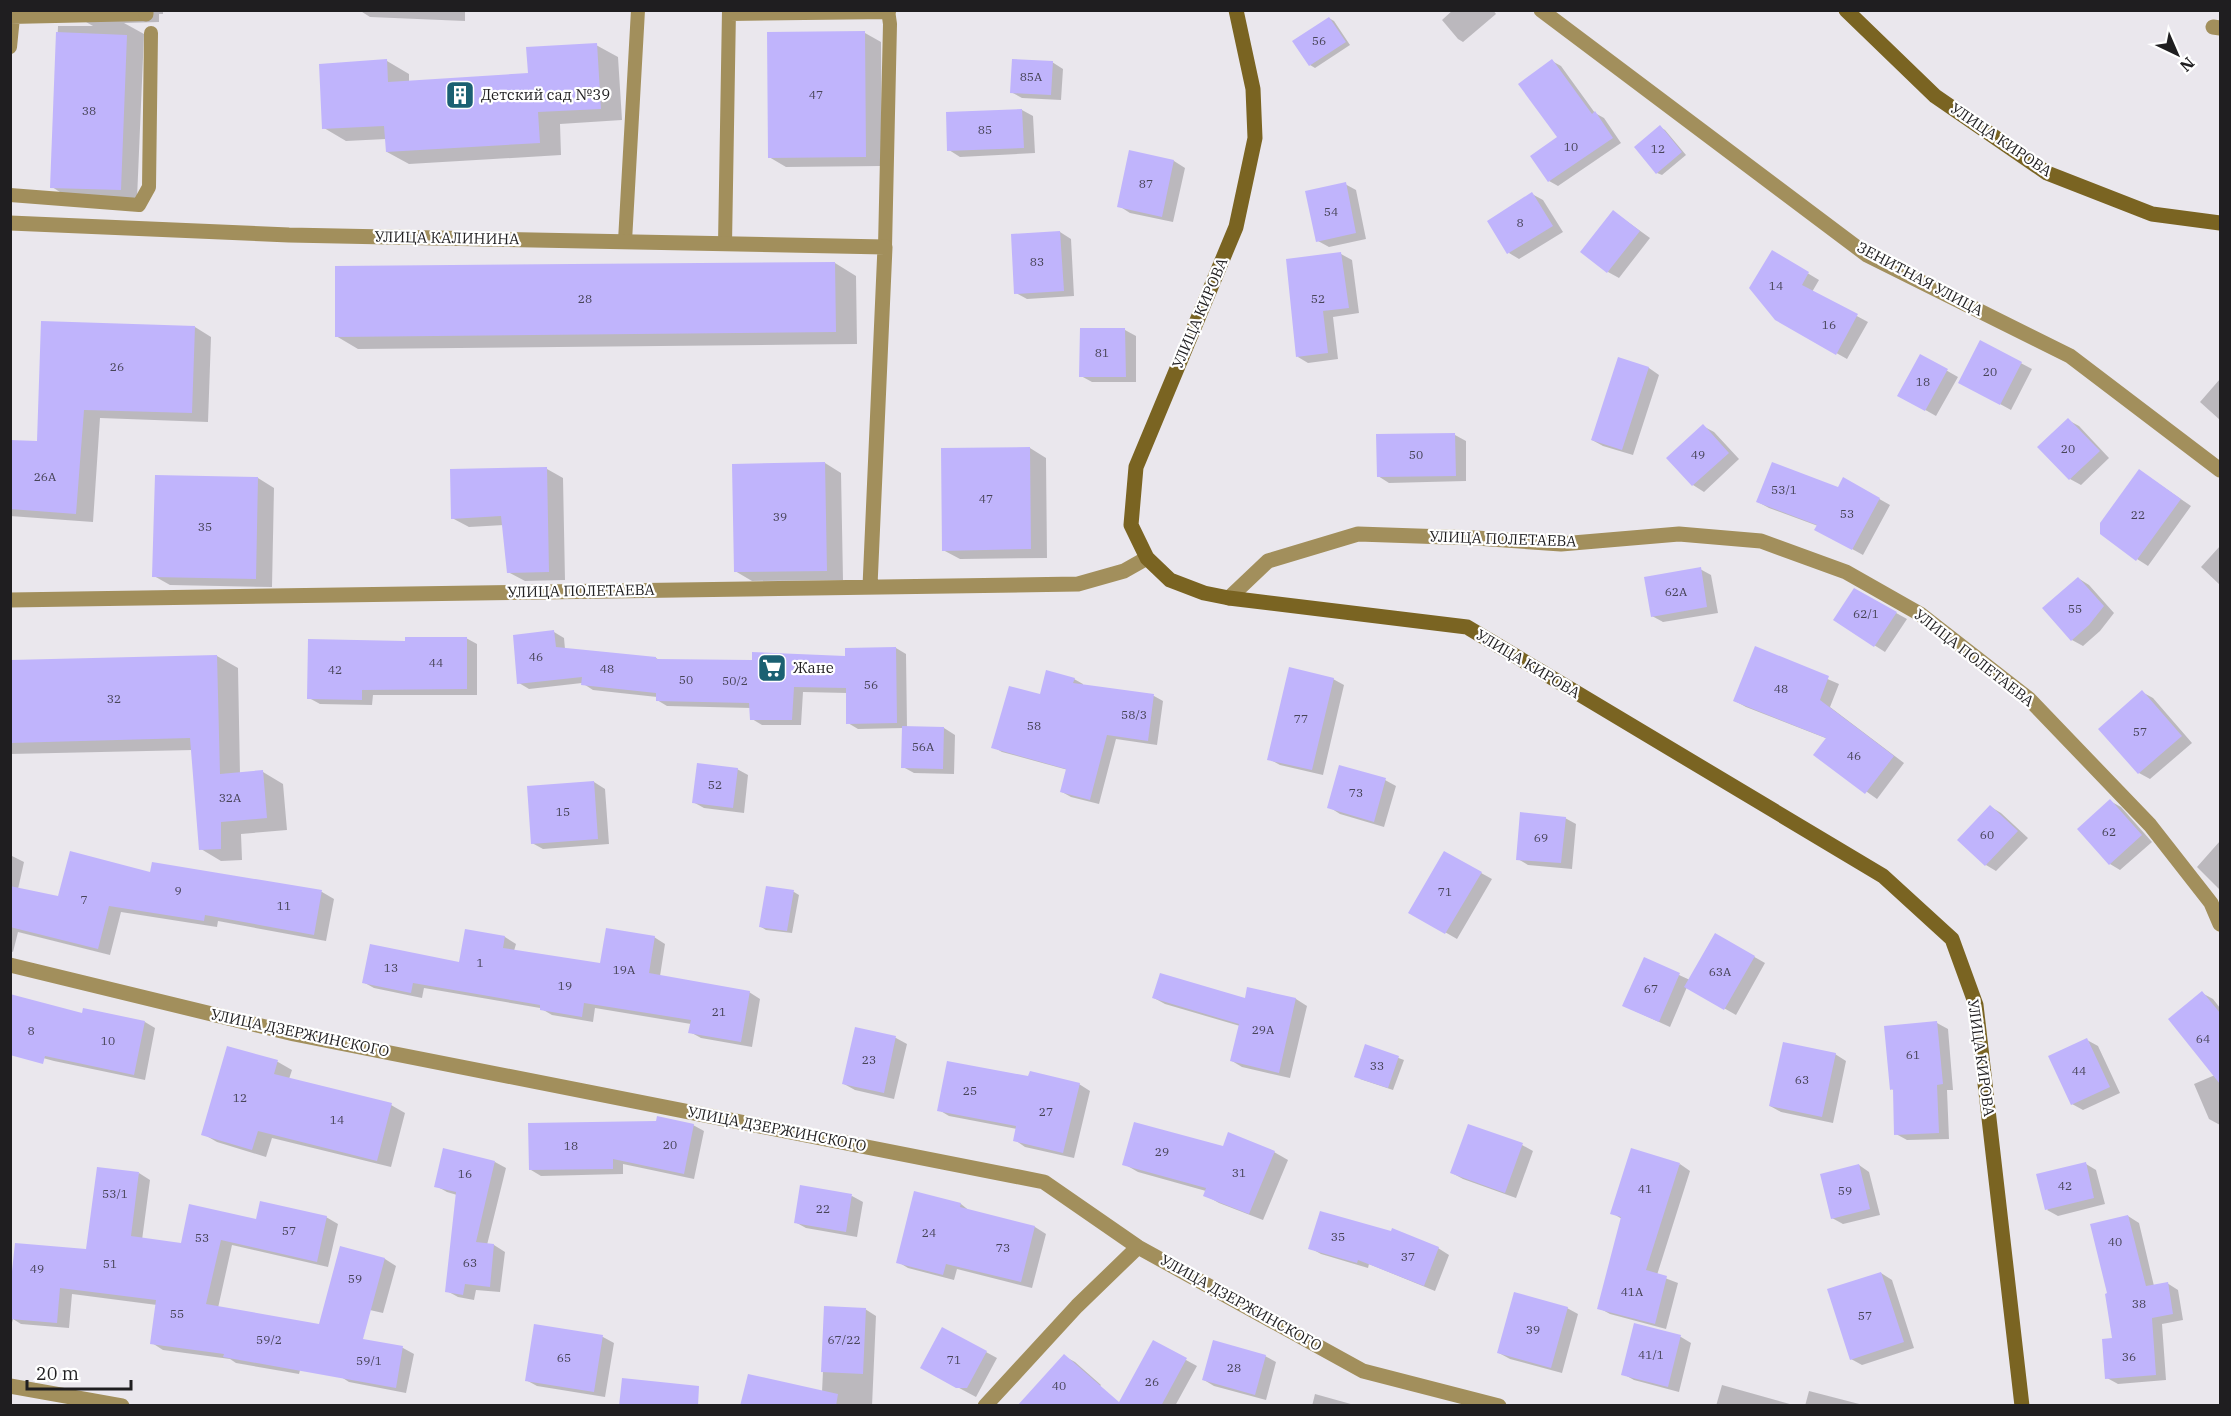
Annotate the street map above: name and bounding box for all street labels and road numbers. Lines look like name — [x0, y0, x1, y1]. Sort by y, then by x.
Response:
street label: УЛИЦА КИРОВА — [1947, 99, 2056, 181]
street label: УЛИЦА КАЛИНИНА — [374, 227, 520, 248]
street label: ЗЕНИТНАЯ УЛИЦА — [1854, 237, 1987, 320]
street label: УЛИЦА КИРОВА — [1168, 254, 1232, 371]
street label: УЛИЦА ПОЛЕТАЕВА — [1429, 526, 1578, 551]
street label: УЛИЦА ПОЛЕТАЕВА — [507, 580, 655, 601]
street label: УЛИЦА ПОЛЕТАЕВА — [1910, 605, 2039, 711]
street label: УЛИЦА КИРОВА — [1473, 625, 1584, 703]
street label: УЛИЦА КИРОВА — [1964, 998, 1999, 1119]
street label: УЛИЦА ДЗЕРЖИНСКОГО — [209, 1004, 391, 1061]
street label: УЛИЦА ДЗЕРЖИНСКОГО — [686, 1102, 868, 1155]
street label: УЛИЦА ДЗЕРЖИНСКОГО — [1157, 1250, 1325, 1355]

